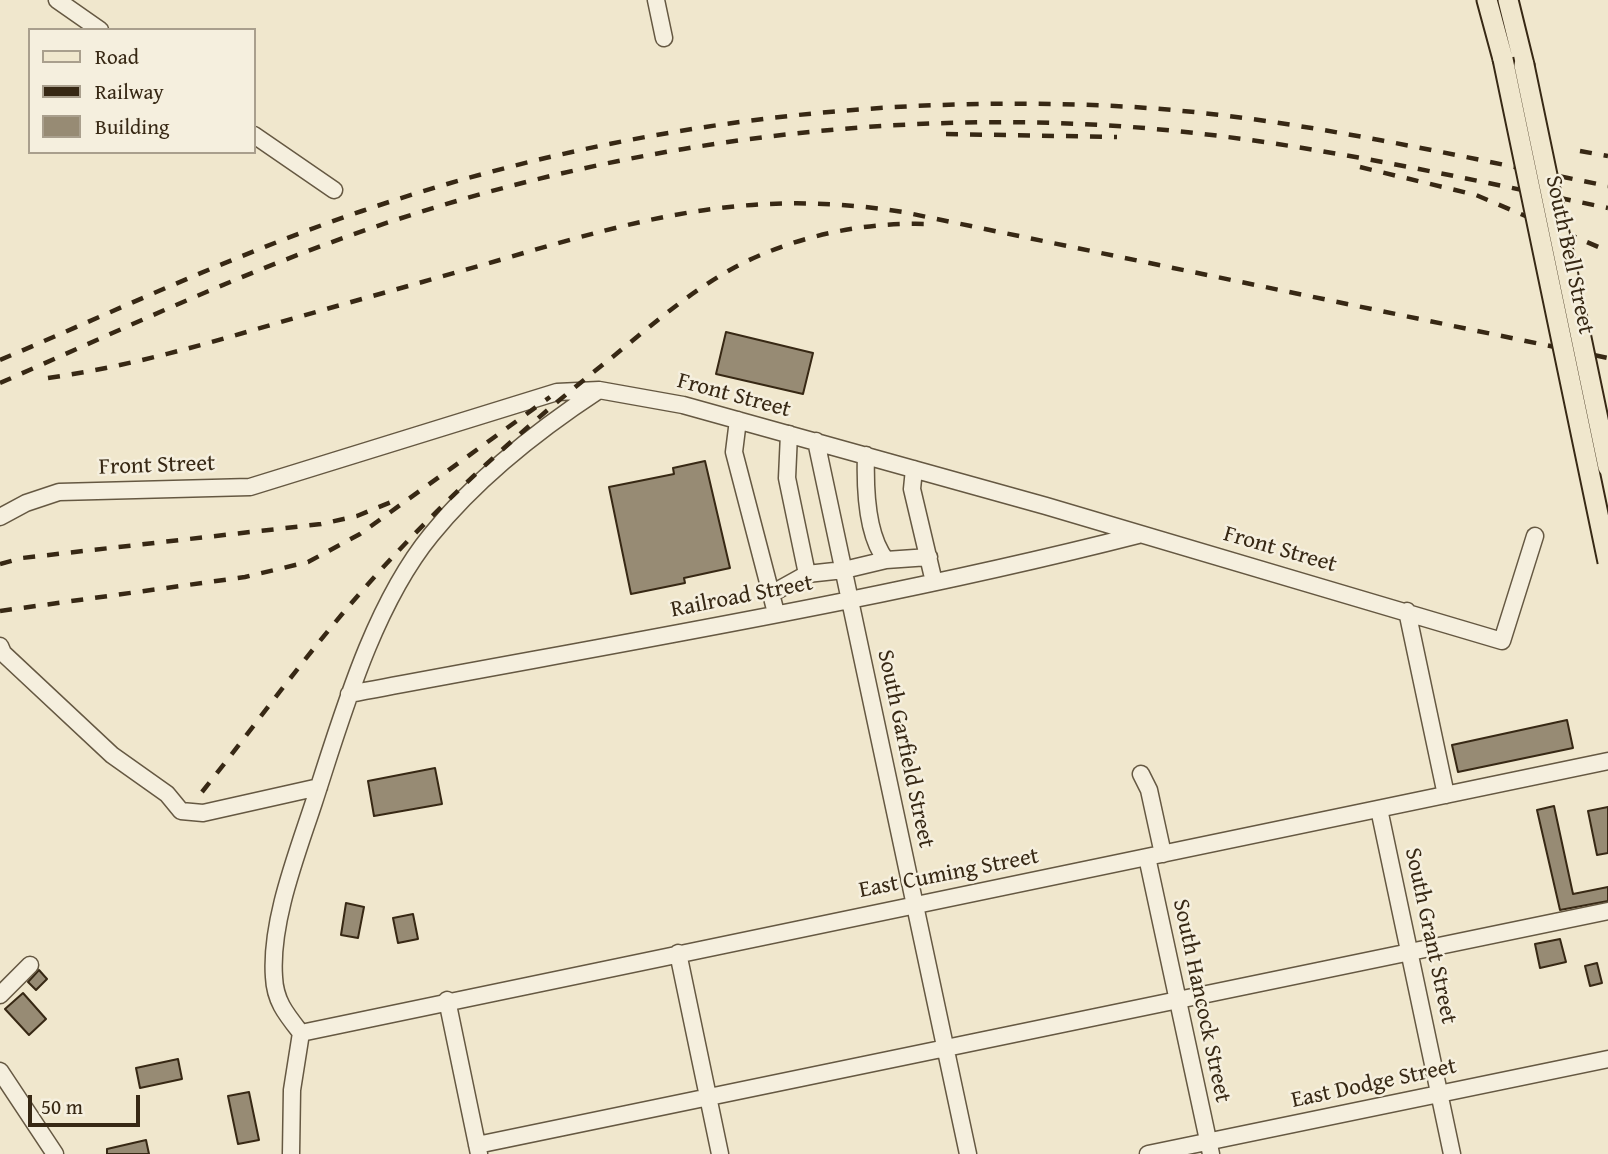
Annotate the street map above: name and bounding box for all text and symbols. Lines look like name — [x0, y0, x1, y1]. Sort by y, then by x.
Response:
legend — [28, 28, 256, 154]
text: Road — [95, 41, 139, 72]
text: Railway — [95, 76, 164, 107]
text: Building — [95, 111, 169, 142]
street label: South Bell Street — [1539, 173, 1599, 337]
street label: Front Street — [674, 368, 794, 424]
street label: Front Street — [98, 450, 216, 482]
street label: Front Street — [1220, 521, 1340, 579]
street label: Railroad Street — [669, 570, 815, 624]
street label: South Garfield Street — [870, 647, 940, 851]
street label: East Cuming Street — [857, 843, 1041, 905]
street label: South Grant Street — [1398, 845, 1462, 1027]
street label: South Hancock Street — [1166, 897, 1236, 1105]
street label: East Dodge Street — [1289, 1053, 1459, 1115]
scale bar — [32, 1080, 144, 1124]
text: 50 m — [41, 1091, 83, 1122]

